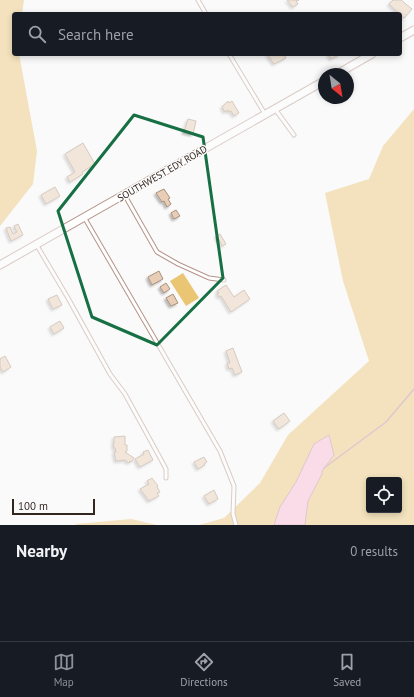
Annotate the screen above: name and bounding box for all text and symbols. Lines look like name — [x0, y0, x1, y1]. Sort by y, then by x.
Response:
search box — [12, 12, 402, 56]
icon: search — [26, 23, 48, 45]
text: Search here — [58, 25, 134, 44]
north arrow — [318, 68, 354, 104]
street label: SOUTHWEST EDY ROAD — [115, 142, 210, 204]
map controls — [366, 477, 402, 513]
button: locate — [366, 477, 402, 513]
scale bar — [12, 497, 95, 516]
text: 100 m — [18, 499, 48, 513]
text: Nearby — [16, 540, 67, 562]
text: 0 results — [350, 543, 398, 560]
tab: Map — [53, 651, 75, 689]
tab: Directions — [180, 651, 228, 689]
tab: Saved — [333, 651, 361, 689]

